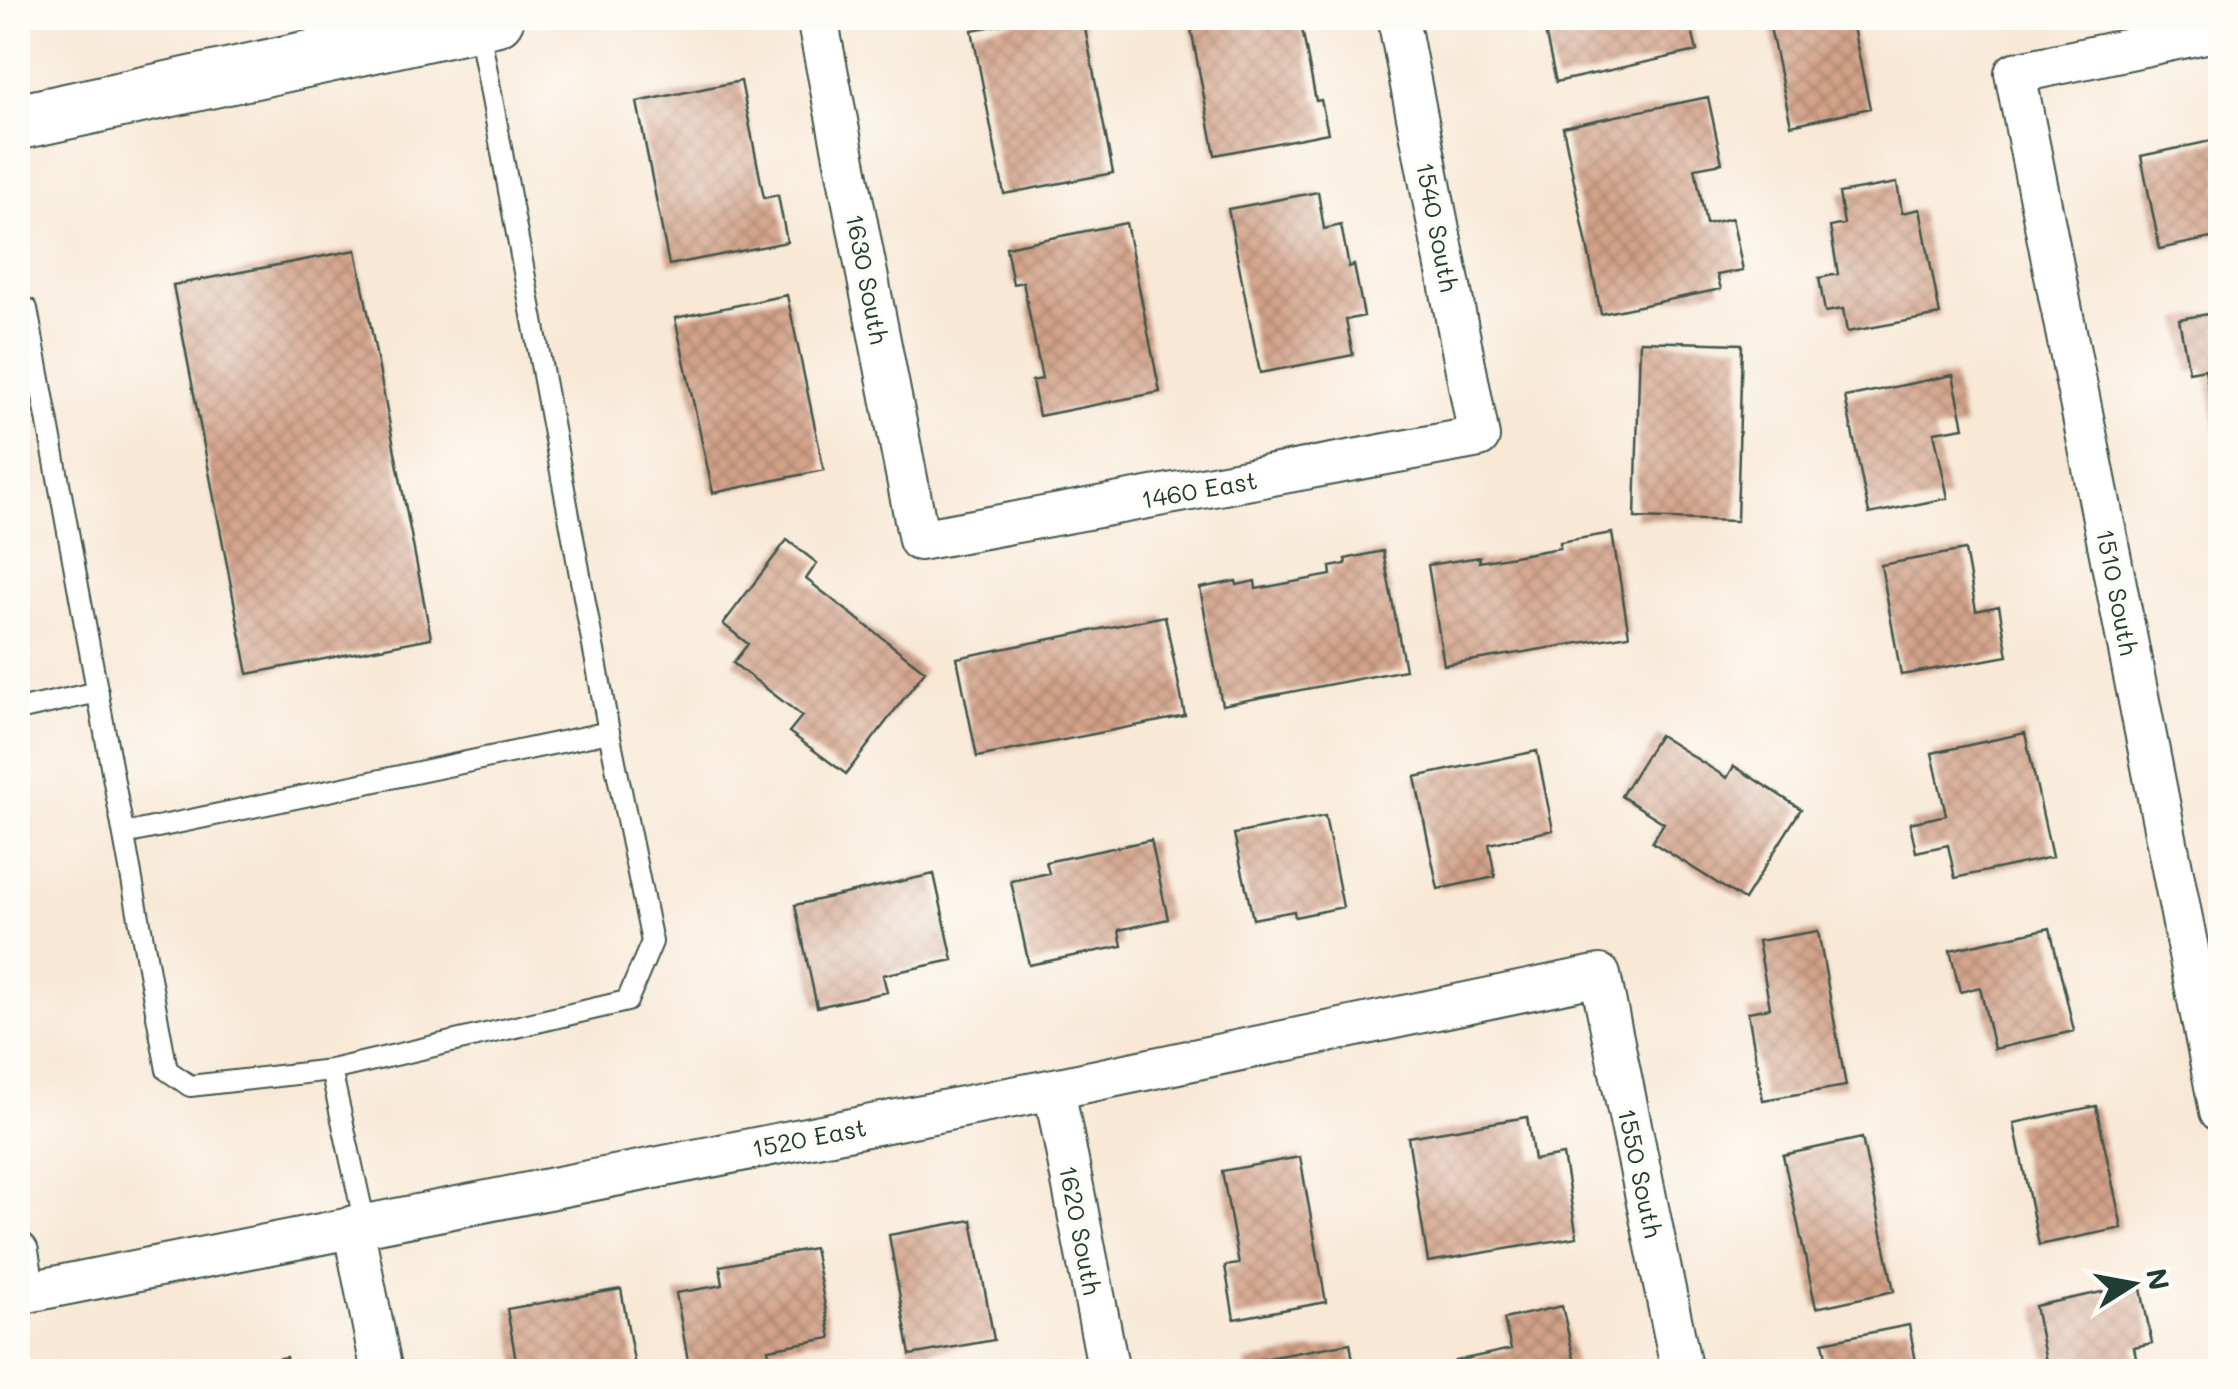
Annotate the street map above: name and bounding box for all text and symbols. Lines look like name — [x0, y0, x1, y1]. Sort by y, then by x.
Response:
street label: 1540 South — [1410, 159, 1466, 295]
street label: 1630 South — [840, 211, 896, 347]
street label: 1460 East — [1138, 463, 1260, 515]
street label: 1510 South — [2090, 526, 2146, 658]
street label: 1550 South — [1612, 1105, 1670, 1241]
street label: 1520 East — [749, 1110, 869, 1164]
street label: 1620 South — [1053, 1162, 1109, 1298]
north arrow — [2083, 1234, 2183, 1334]
text: N — [2139, 1265, 2178, 1293]

